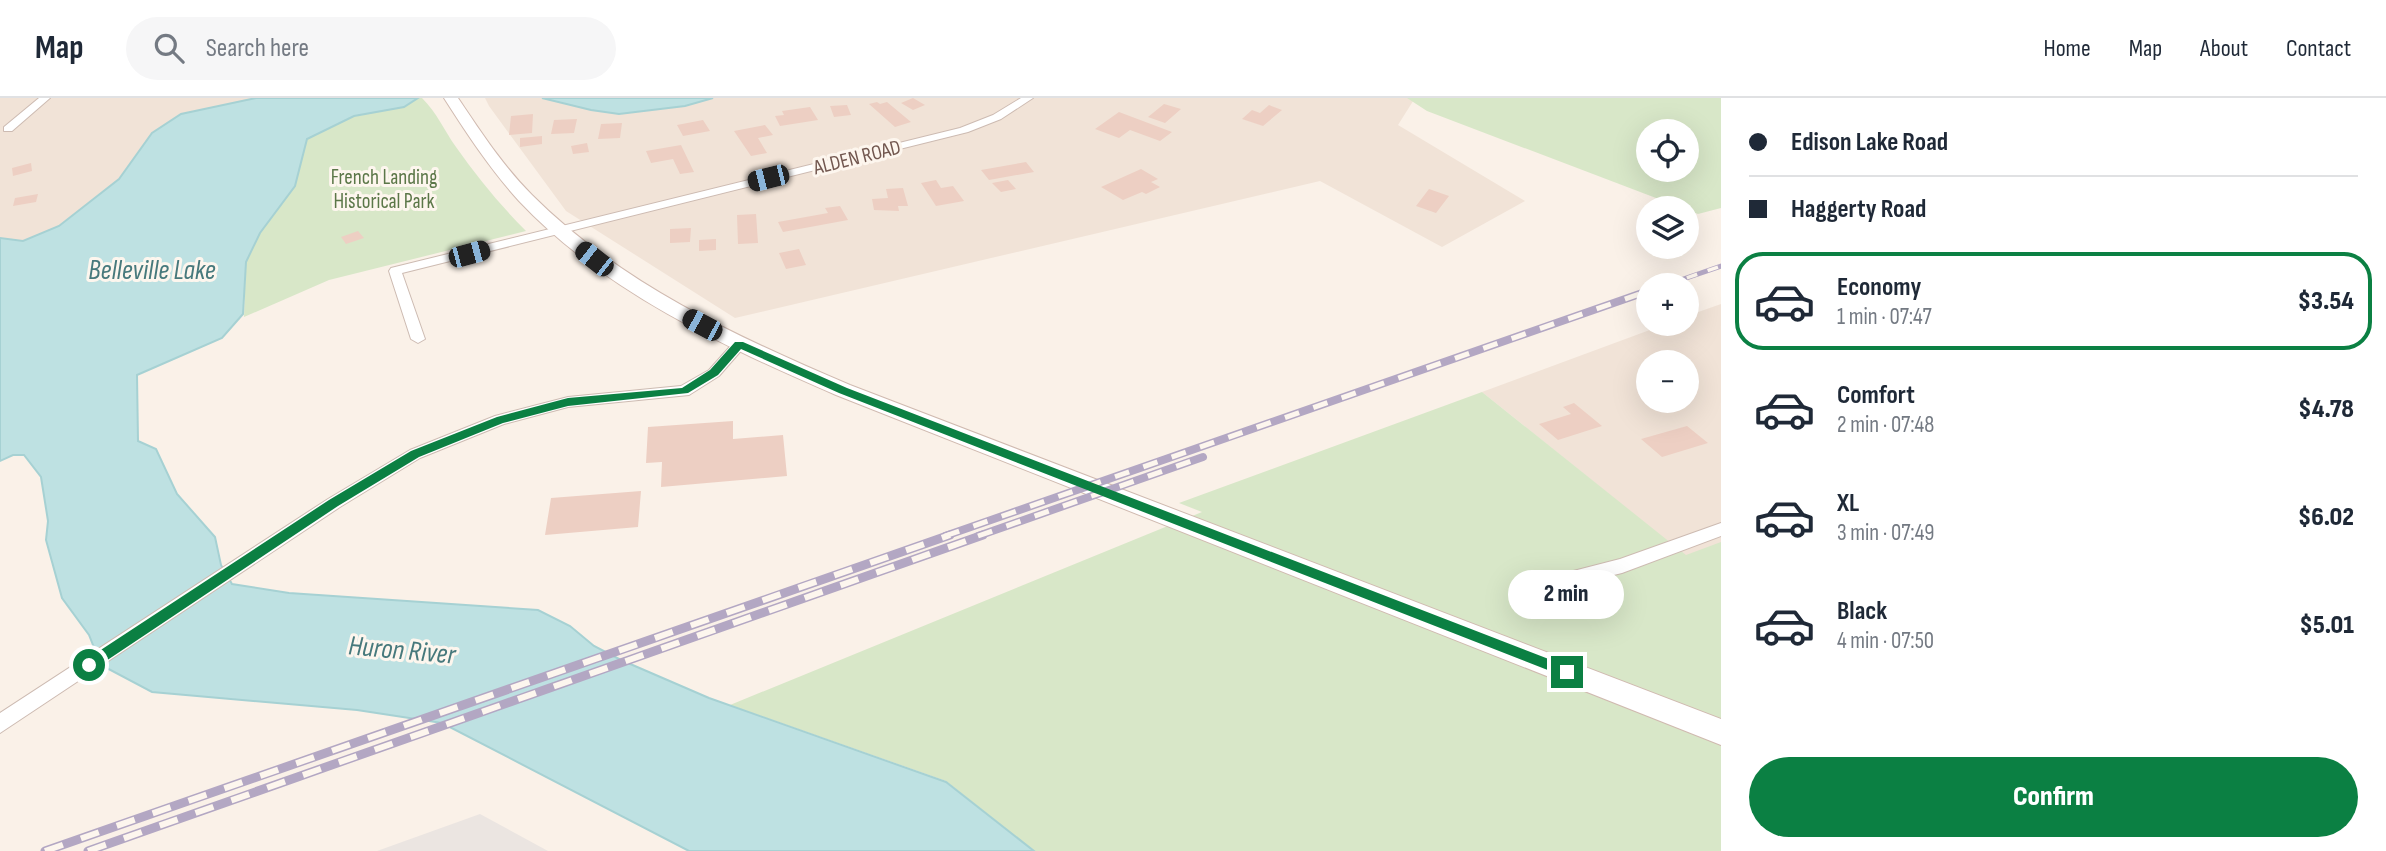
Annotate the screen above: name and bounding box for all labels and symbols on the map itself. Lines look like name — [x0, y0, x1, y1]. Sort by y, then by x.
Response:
street label: ALDEN ROAD — [810, 135, 903, 181]
car — [746, 163, 791, 193]
park label: French Landing Historical Park — [331, 165, 437, 214]
car — [446, 238, 493, 270]
car — [571, 238, 618, 280]
water label: Belleville Lake — [88, 254, 216, 287]
car — [679, 306, 726, 344]
callout: 2 min — [1509, 570, 1625, 620]
water label: Huron River — [347, 629, 458, 672]
route start — [73, 649, 105, 681]
route end — [1551, 656, 1583, 688]

